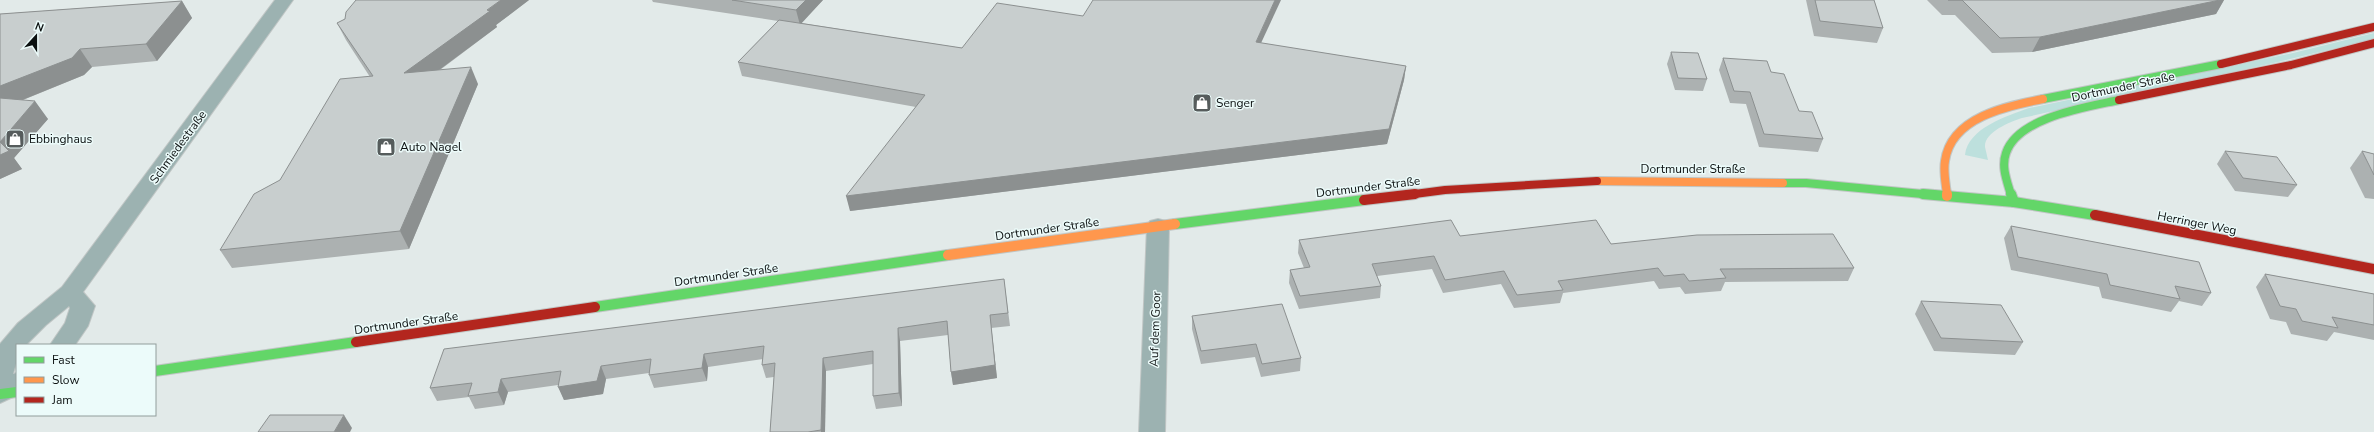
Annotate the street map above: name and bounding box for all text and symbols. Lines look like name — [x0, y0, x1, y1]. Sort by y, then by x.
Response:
north arrow — [16, 16, 56, 56]
text: N — [33, 19, 46, 36]
street label: Dortmunder Straße — [2070, 68, 2176, 106]
shop icon: Senger — [1191, 92, 1213, 114]
place label: Senger — [1216, 95, 1255, 111]
street label: Schmiedestraße — [146, 107, 210, 187]
shop icon: Ebbinghaus — [4, 128, 26, 150]
place label: Ebbinghaus — [29, 131, 93, 147]
shop icon: Auto Nagel — [375, 136, 397, 158]
place label: Auto Nagel — [400, 139, 462, 155]
street label: Dortmunder Straße — [1641, 161, 1745, 177]
street label: Dortmunder Straße — [1315, 173, 1421, 201]
street label: Herringer Weg — [2156, 207, 2238, 239]
street label: Dortmunder Straße — [994, 214, 1100, 244]
street label: Dortmunder Straße — [673, 260, 779, 290]
street label: Auf dem Goor — [1146, 290, 1164, 367]
street label: Dortmunder Straße — [353, 308, 459, 338]
legend — [16, 344, 156, 416]
text: Fast — [52, 352, 75, 368]
text: Slow — [52, 372, 80, 388]
text: Jam — [51, 392, 73, 408]

